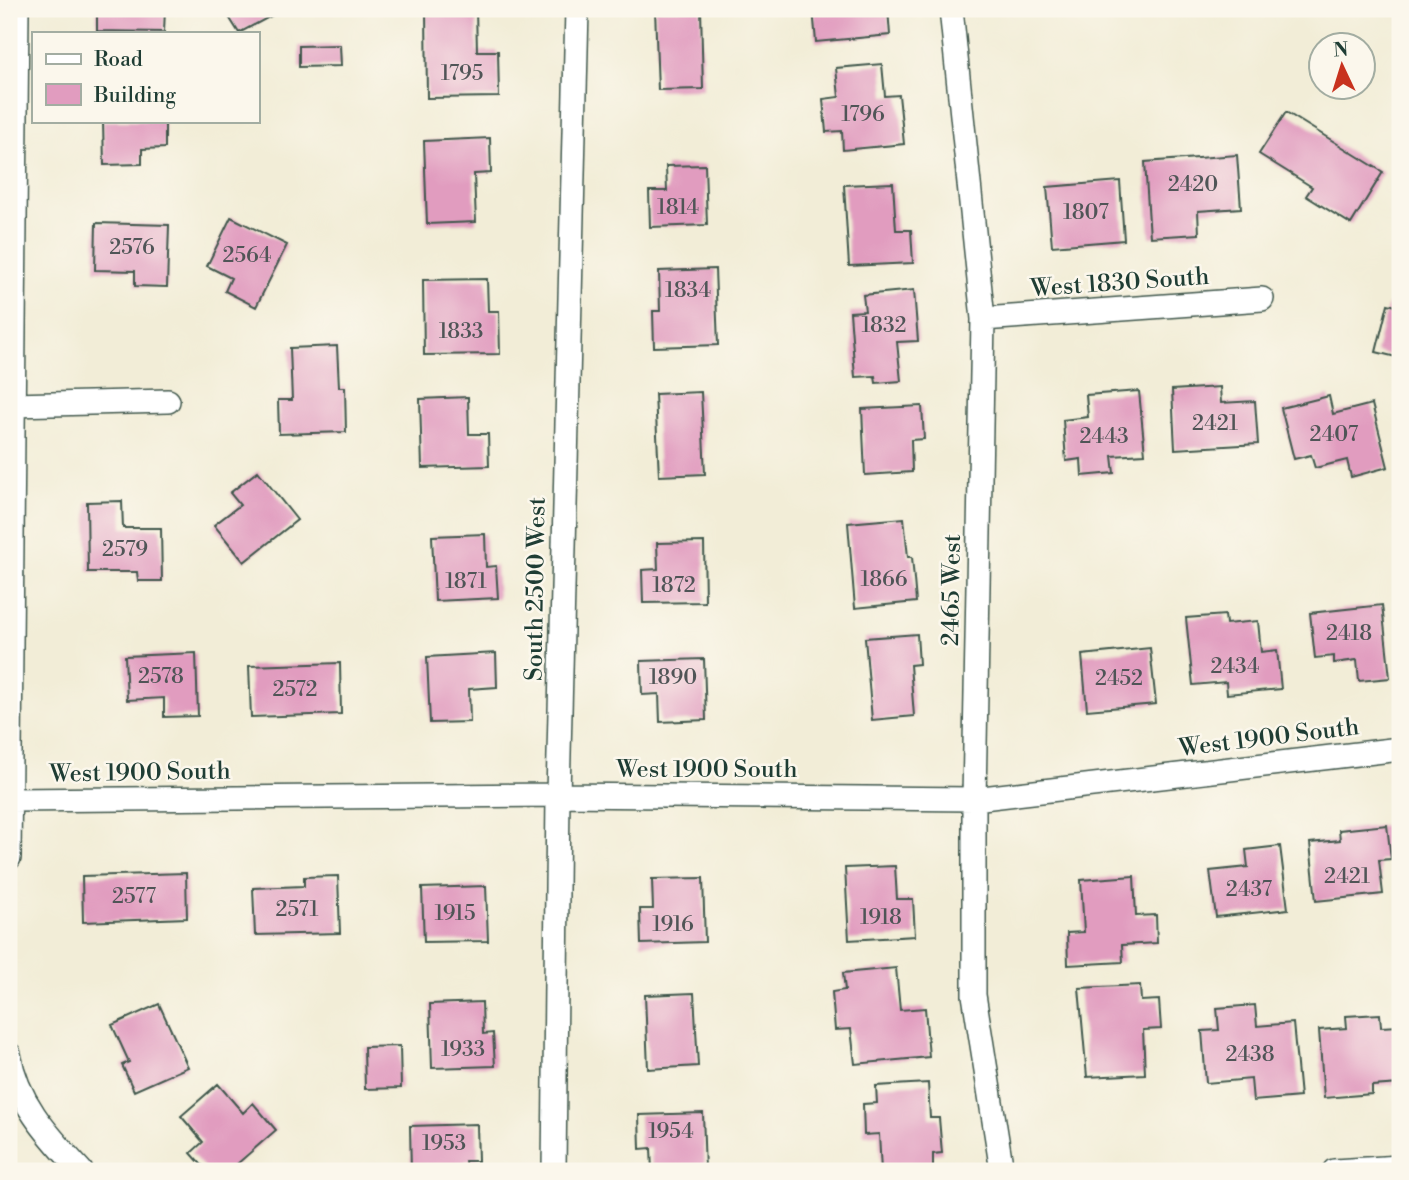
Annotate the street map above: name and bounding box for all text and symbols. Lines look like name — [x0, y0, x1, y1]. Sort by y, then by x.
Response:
legend — [32, 32, 259, 122]
north arrow — [1308, 32, 1378, 102]
text: N — [1333, 38, 1349, 63]
text: Road — [94, 47, 143, 73]
house number: 1795 — [441, 61, 483, 87]
text: Building — [93, 83, 176, 109]
house number: 1796 — [841, 102, 885, 128]
house number: 2420 — [1168, 172, 1218, 198]
house number: 1814 — [657, 195, 699, 221]
house number: 1807 — [1063, 200, 1109, 226]
house number: 2576 — [109, 235, 155, 261]
house number: 2564 — [222, 243, 272, 269]
street label: West 1830 South — [1029, 262, 1210, 304]
house number: 1834 — [665, 278, 711, 304]
house number: 1832 — [861, 313, 907, 339]
house number: 1833 — [439, 319, 483, 345]
house number: 2421 — [1192, 411, 1238, 437]
house number: 2407 — [1310, 422, 1359, 448]
house number: 2443 — [1079, 424, 1129, 450]
street label: South 2500 West — [519, 496, 553, 681]
street label: 2465 West — [936, 533, 968, 646]
house number: 2579 — [102, 537, 148, 563]
house number: 1866 — [861, 567, 908, 593]
house number: 1871 — [445, 569, 487, 595]
house number: 1872 — [652, 573, 696, 599]
house number: 2418 — [1326, 621, 1372, 647]
house number: 2434 — [1210, 654, 1260, 680]
house number: 2578 — [138, 664, 184, 690]
house number: 1890 — [649, 665, 697, 691]
house number: 2452 — [1095, 666, 1143, 692]
house number: 2572 — [272, 677, 318, 703]
street label: West 1900 South — [1176, 712, 1361, 764]
street label: West 1900 South — [615, 755, 798, 785]
street label: West 1900 South — [48, 756, 231, 790]
house number: 2421 — [1324, 864, 1370, 890]
house number: 2437 — [1226, 877, 1273, 903]
house number: 2577 — [112, 884, 156, 910]
house number: 2571 — [275, 897, 319, 923]
house number: 1915 — [435, 901, 475, 927]
house number: 1918 — [860, 905, 902, 931]
house number: 1916 — [652, 912, 694, 938]
house number: 1933 — [441, 1037, 485, 1063]
house number: 2438 — [1225, 1042, 1275, 1068]
house number: 1954 — [648, 1119, 694, 1145]
house number: 1953 — [422, 1131, 466, 1157]

